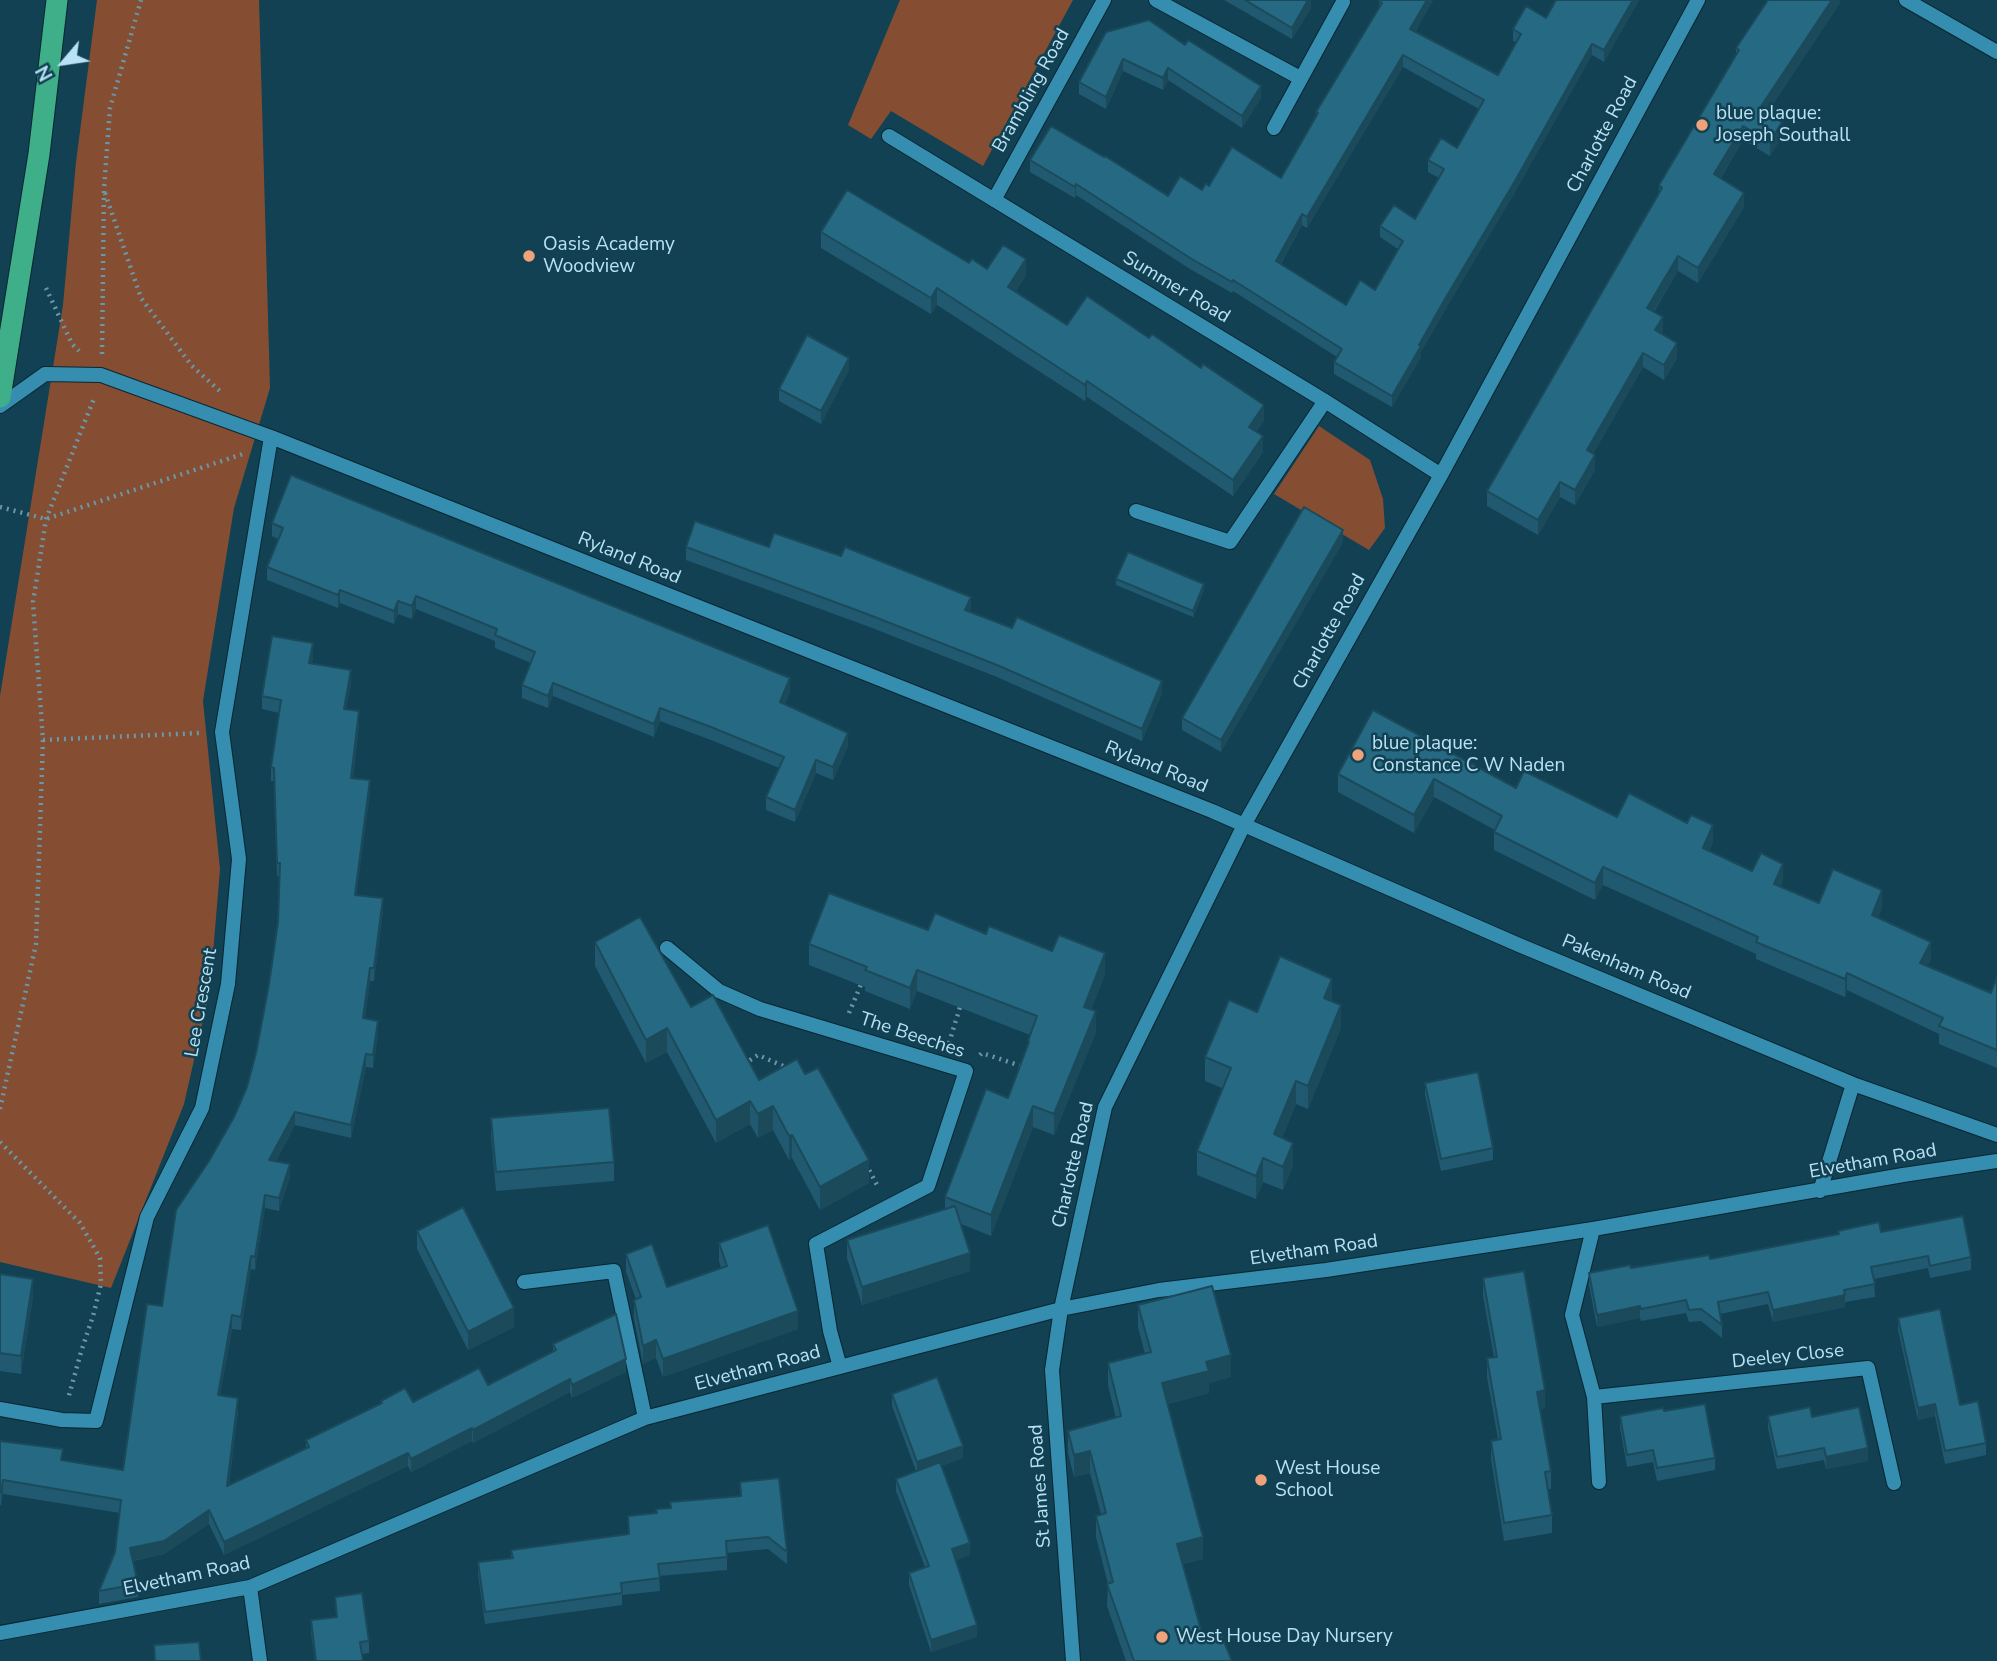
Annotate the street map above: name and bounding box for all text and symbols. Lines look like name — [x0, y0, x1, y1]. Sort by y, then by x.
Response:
street label: Brambling Road — [989, 25, 1075, 157]
north arrow — [28, 28, 98, 98]
text: N — [30, 61, 59, 86]
street label: Charlotte Road — [1563, 73, 1643, 197]
place label: blue plaque: Joseph Southall — [1716, 103, 1850, 147]
marker: blue plaque: Joseph Southall — [1694, 117, 1710, 133]
place label: Oasis Academy Woodview — [543, 234, 675, 278]
street label: Summer Road — [1118, 247, 1234, 329]
marker: Oasis Academy Woodview — [521, 248, 537, 264]
street label: Ryland Road — [574, 528, 684, 590]
street label: Charlotte Road — [1289, 570, 1371, 694]
place label: blue plaque: Constance C W Naden — [1372, 733, 1565, 777]
street label: Ryland Road — [1101, 737, 1211, 799]
marker: blue plaque: Constance C W Naden — [1350, 747, 1366, 763]
street label: Pakenham Road — [1558, 931, 1694, 1005]
street label: Lee Crescent — [181, 947, 223, 1059]
street label: The Beeches — [857, 1008, 967, 1064]
street label: Charlotte Road — [1048, 1100, 1100, 1230]
street label: Elvetham Road — [1807, 1140, 1939, 1184]
street label: Elvetham Road — [1248, 1231, 1380, 1271]
street label: Deeley Close — [1731, 1340, 1845, 1374]
street label: Elvetham Road — [693, 1341, 823, 1397]
street label: St James Road — [1025, 1423, 1057, 1549]
place label: West House School — [1275, 1458, 1380, 1502]
marker: West House School — [1253, 1472, 1269, 1488]
street label: Elvetham Road — [121, 1552, 253, 1602]
place label: West House Day Nursery — [1176, 1626, 1393, 1648]
marker: West House Day Nursery — [1154, 1629, 1170, 1645]

